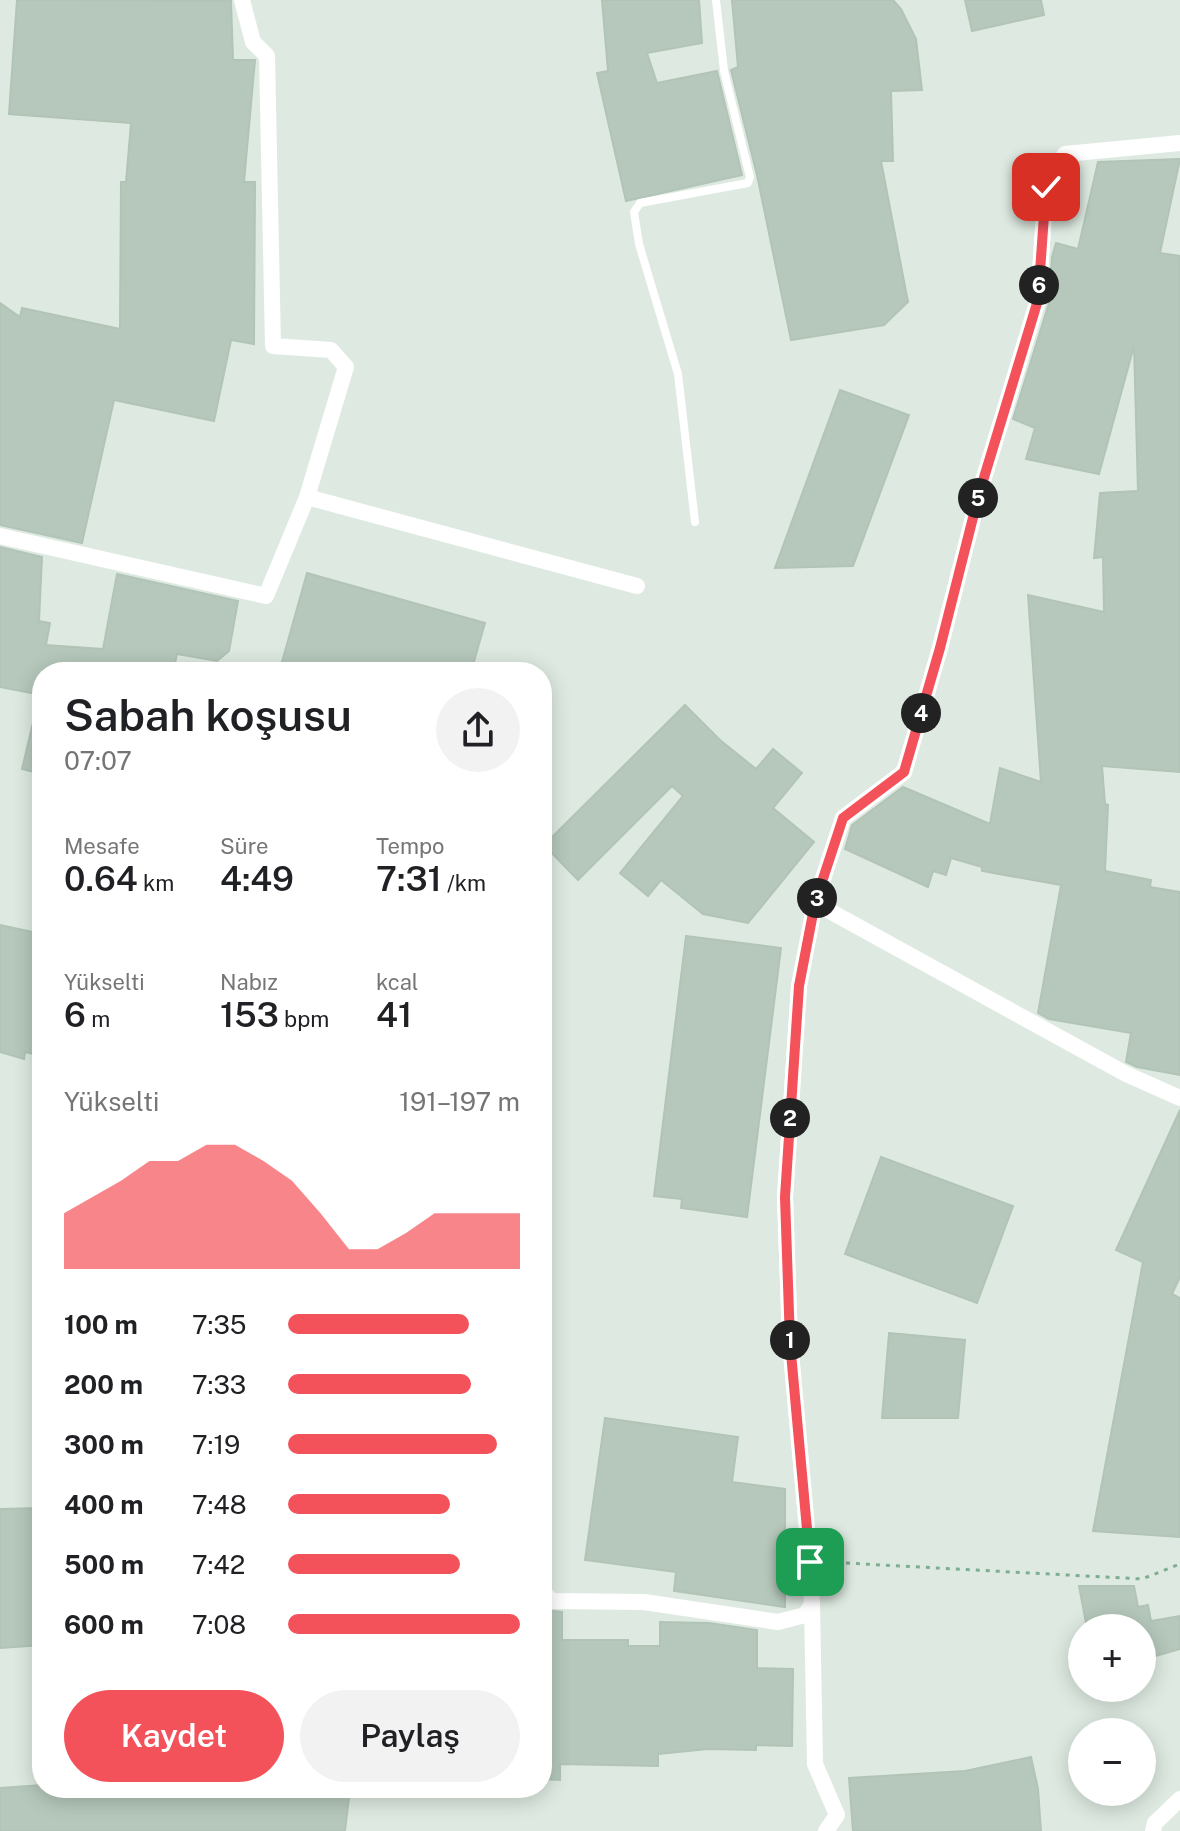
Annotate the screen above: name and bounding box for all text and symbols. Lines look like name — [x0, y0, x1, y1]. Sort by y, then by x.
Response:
pin — [1012, 153, 1080, 221]
icon: check — [1024, 165, 1068, 209]
pin: 6 — [1019, 265, 1059, 305]
text: 6 — [1032, 272, 1046, 298]
pin: 5 — [958, 478, 998, 518]
text: 5 — [971, 485, 985, 511]
button: share — [436, 688, 520, 772]
text: Sabah koşusu — [64, 689, 352, 741]
pin: 4 — [901, 693, 941, 733]
text: 4 — [914, 700, 928, 726]
text: 07:07 — [64, 745, 132, 776]
text: Mesafe — [64, 833, 140, 859]
text: Süre — [220, 833, 269, 859]
text: Tempo — [376, 833, 445, 859]
text: 0.64 — [64, 859, 138, 899]
text: 4:49 — [220, 859, 294, 899]
text: 7:31 — [376, 859, 442, 899]
text: km — [138, 870, 174, 896]
text: /km — [442, 870, 486, 896]
pin: 3 — [797, 878, 837, 918]
text: 3 — [810, 885, 824, 911]
text: Yükselti — [64, 969, 145, 995]
text: Nabız — [220, 969, 278, 995]
text: kcal — [376, 969, 418, 995]
text: 6 — [64, 995, 86, 1035]
text: 153 — [220, 995, 279, 1035]
text: 41 — [376, 995, 412, 1035]
text: m — [86, 1006, 110, 1032]
text: bpm — [279, 1006, 329, 1032]
text: Yükselti — [64, 1086, 159, 1117]
text: 191–197 m — [399, 1086, 520, 1117]
pin: 2 — [770, 1098, 810, 1138]
text: 2 — [783, 1105, 797, 1131]
text: 100 m — [64, 1309, 138, 1340]
text: 7:35 — [192, 1309, 247, 1340]
pin: 1 — [770, 1320, 810, 1360]
text: 1 — [785, 1327, 795, 1353]
text: 200 m — [64, 1369, 143, 1400]
text: 7:33 — [192, 1369, 246, 1400]
text: 300 m — [64, 1429, 144, 1460]
text: 7:19 — [192, 1429, 240, 1460]
text: 400 m — [64, 1489, 144, 1520]
text: 7:48 — [192, 1489, 246, 1520]
pin — [776, 1528, 844, 1596]
icon: arrive — [788, 1540, 832, 1584]
text: 500 m — [64, 1549, 144, 1580]
text: 7:42 — [192, 1549, 245, 1580]
text: 600 m — [64, 1609, 144, 1640]
text: 7:08 — [192, 1609, 246, 1640]
map controls — [1068, 1614, 1156, 1806]
button: + — [1068, 1614, 1156, 1702]
button: Kaydet — [64, 1690, 284, 1782]
button: Paylaş — [300, 1690, 520, 1782]
button: − — [1068, 1718, 1156, 1806]

